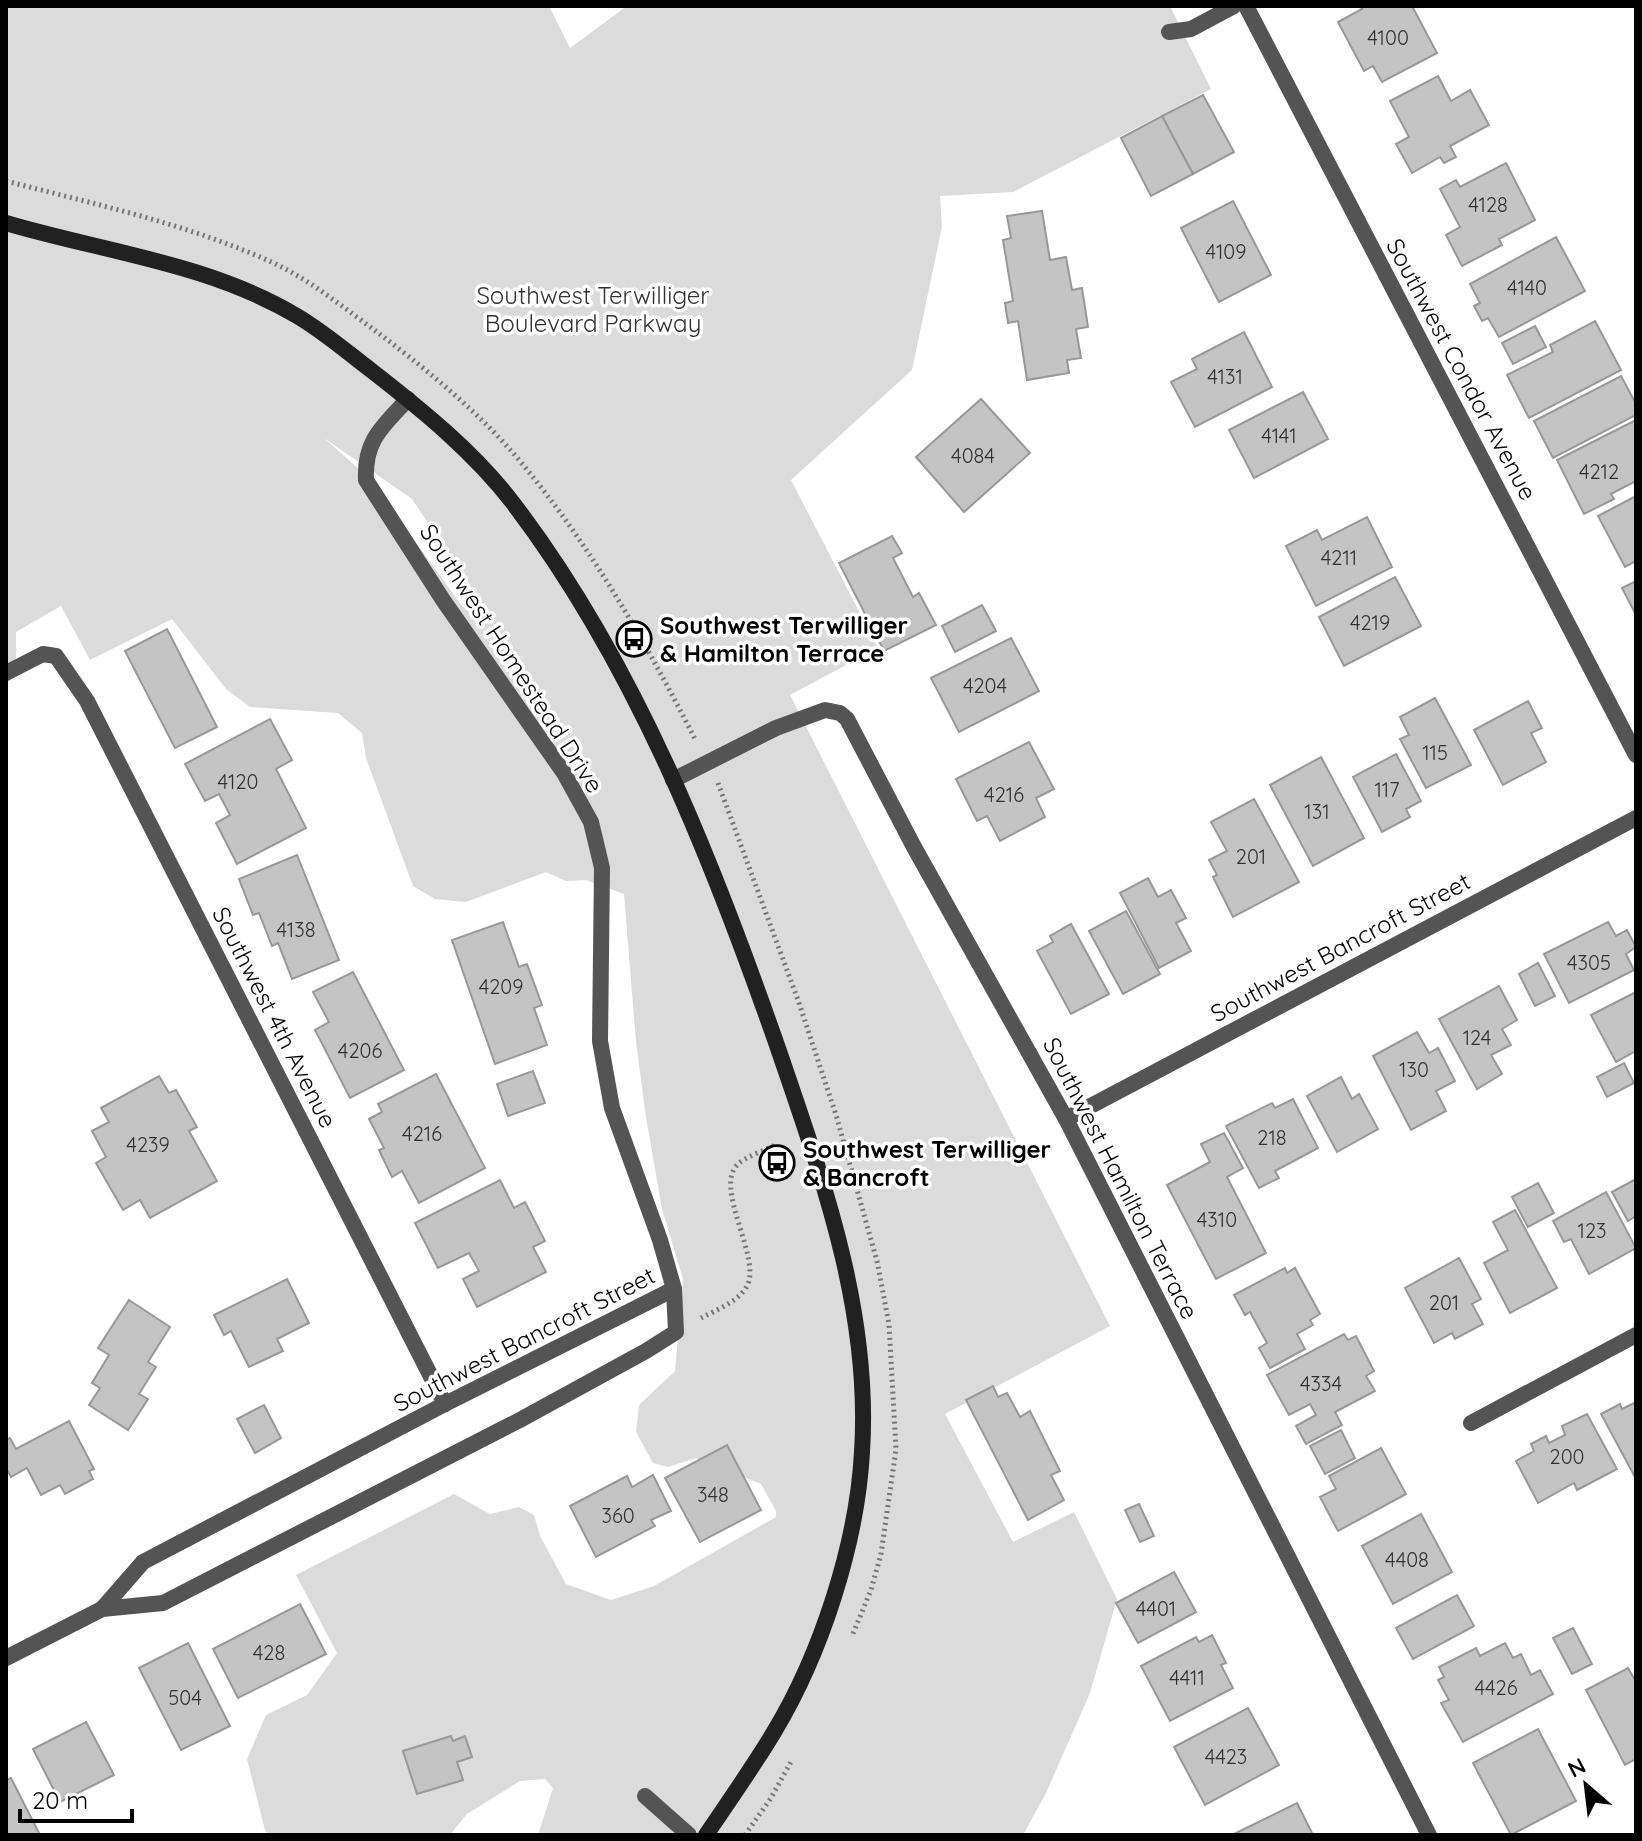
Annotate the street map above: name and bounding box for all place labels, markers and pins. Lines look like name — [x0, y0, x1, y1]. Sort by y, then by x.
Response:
place label: Southwest Terwilliger & Hamilton Terrace — [660, 610, 908, 668]
bus stop icon: Southwest Terwilliger & Hamilton Terrace — [615, 620, 653, 658]
place label: Southwest Terwilliger & Bancroft — [803, 1134, 1051, 1192]
bus stop icon: Southwest Terwilliger & Bancroft — [758, 1144, 796, 1182]

